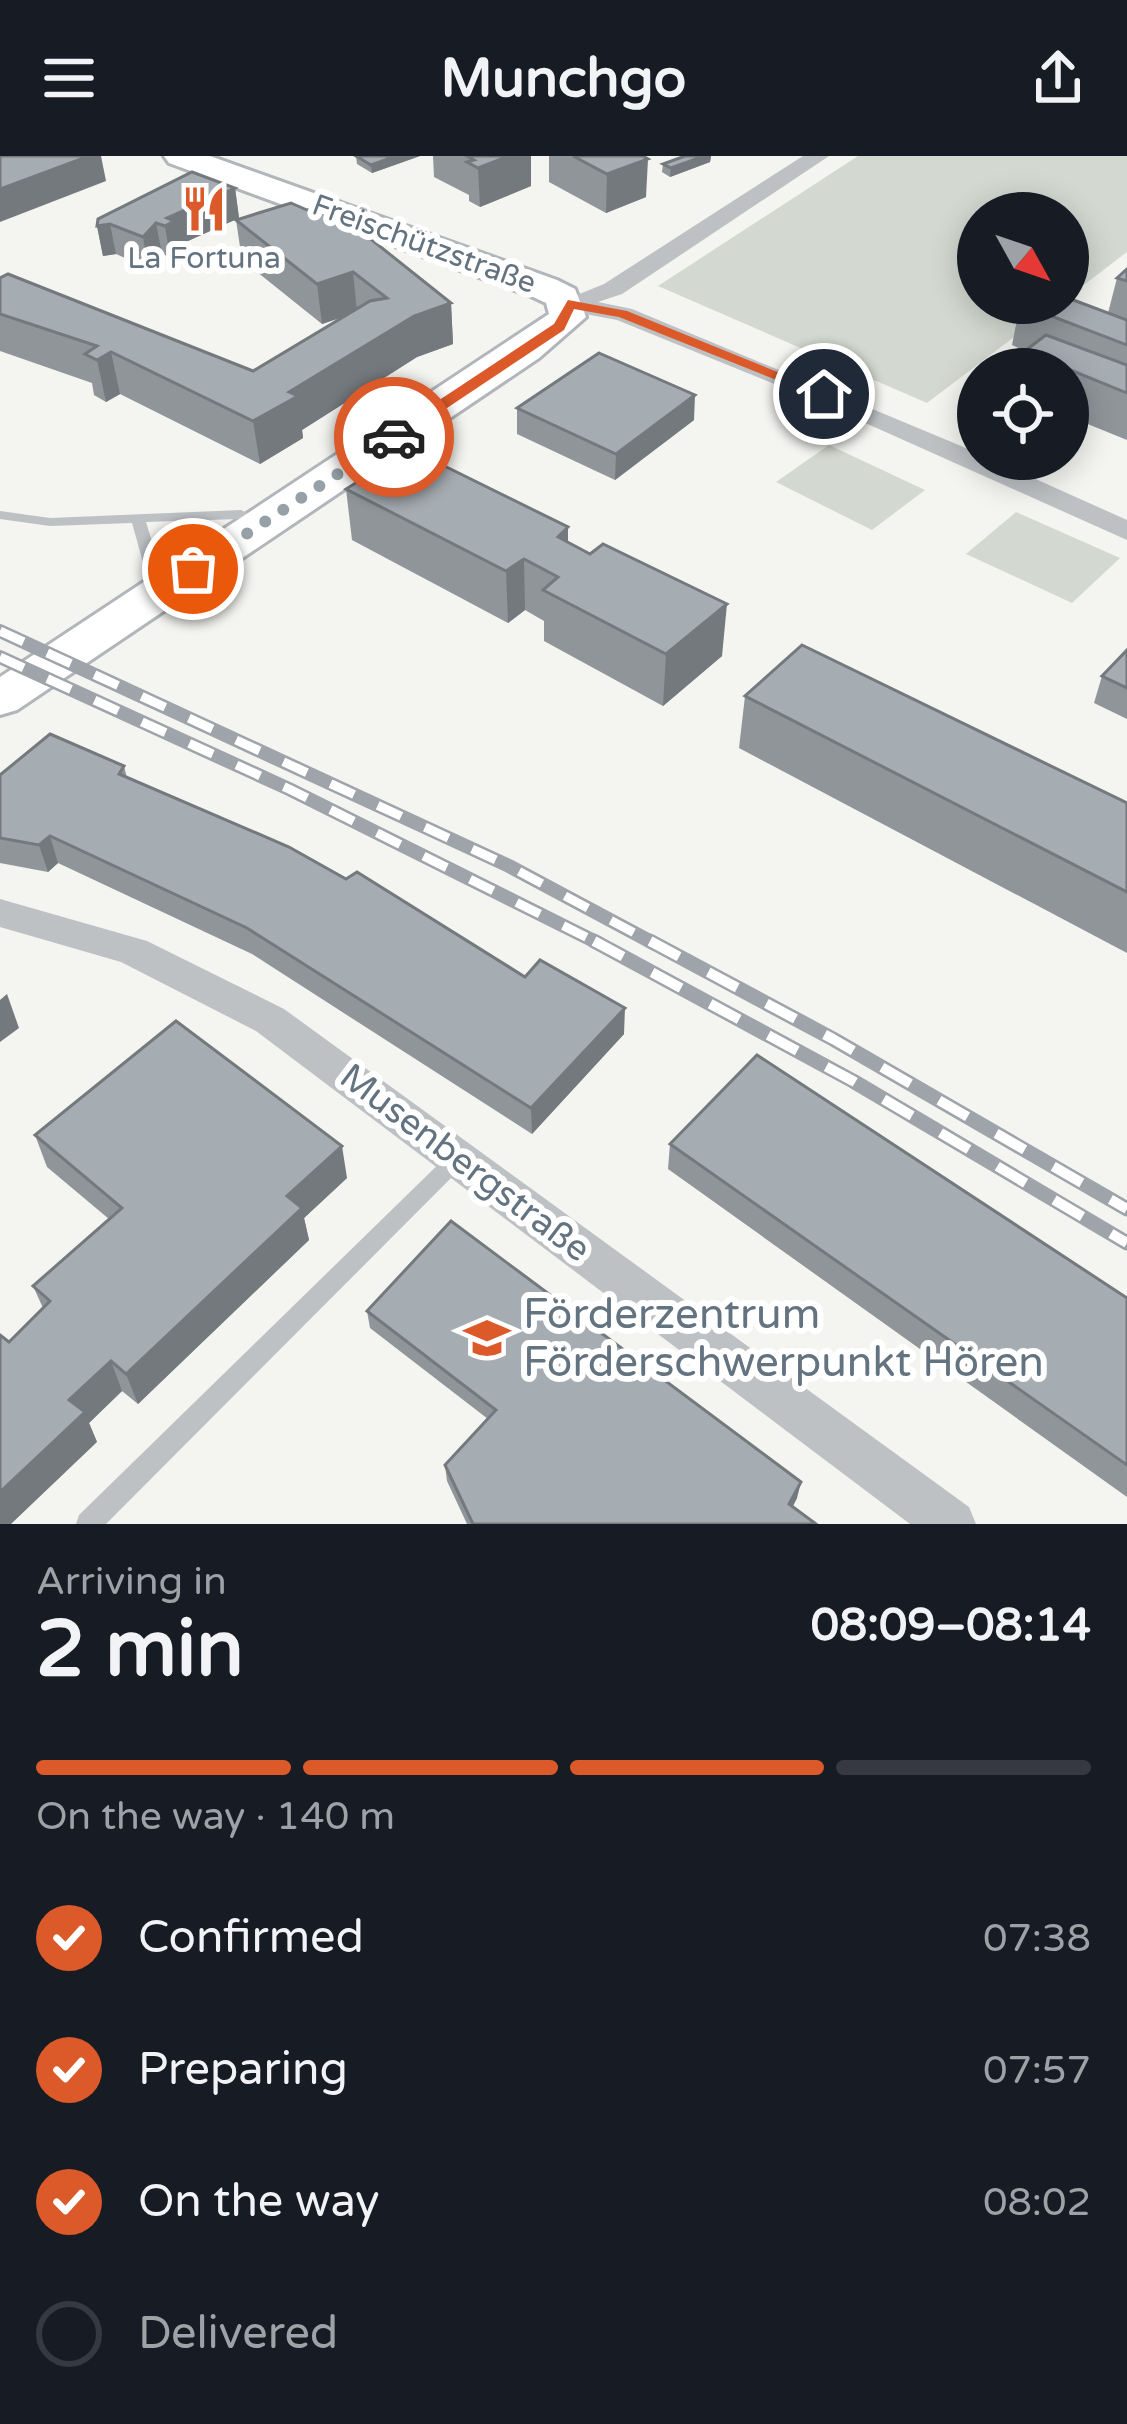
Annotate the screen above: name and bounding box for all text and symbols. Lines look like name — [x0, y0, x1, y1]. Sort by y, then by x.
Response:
icon: menu — [36, 45, 102, 111]
icon: share — [1025, 45, 1091, 111]
text: Munchgo — [441, 46, 686, 111]
restaurant icon: La Fortuna — [179, 184, 229, 234]
street label: Freischützstraße — [307, 186, 541, 302]
north arrow — [957, 192, 1089, 324]
map controls — [957, 192, 1089, 480]
place label: La Fortuna — [127, 240, 281, 277]
pin — [773, 343, 875, 445]
button: locate — [957, 348, 1089, 480]
icon: home — [791, 361, 857, 427]
courier — [334, 377, 454, 497]
icon: car — [361, 404, 427, 470]
pin — [142, 518, 244, 620]
icon: bag — [160, 536, 226, 602]
street label: Musenbergstraße — [331, 1055, 599, 1271]
place label: Förderzentrum Förderschwerpunkt Hören — [523, 1289, 1044, 1388]
school or university icon: Förderzentrum Förderschwerpunkt Hören — [462, 1313, 512, 1363]
text: Arriving in — [36, 1558, 227, 1605]
text: 08:09–08:14 — [811, 1599, 1091, 1653]
text: 2 min — [36, 1603, 244, 1697]
text: On the way · 140 m — [36, 1793, 395, 1840]
icon: check — [36, 1905, 102, 1971]
text: Confirmed — [138, 1911, 364, 1965]
text: 07:38 — [983, 1915, 1091, 1962]
icon: check — [36, 2037, 102, 2103]
text: Preparing — [138, 2043, 348, 2097]
text: 07:57 — [983, 2047, 1091, 2094]
icon: check — [36, 2169, 102, 2235]
text: On the way — [138, 2175, 379, 2229]
text: 08:02 — [983, 2179, 1091, 2226]
text: Delivered — [138, 2307, 338, 2361]

